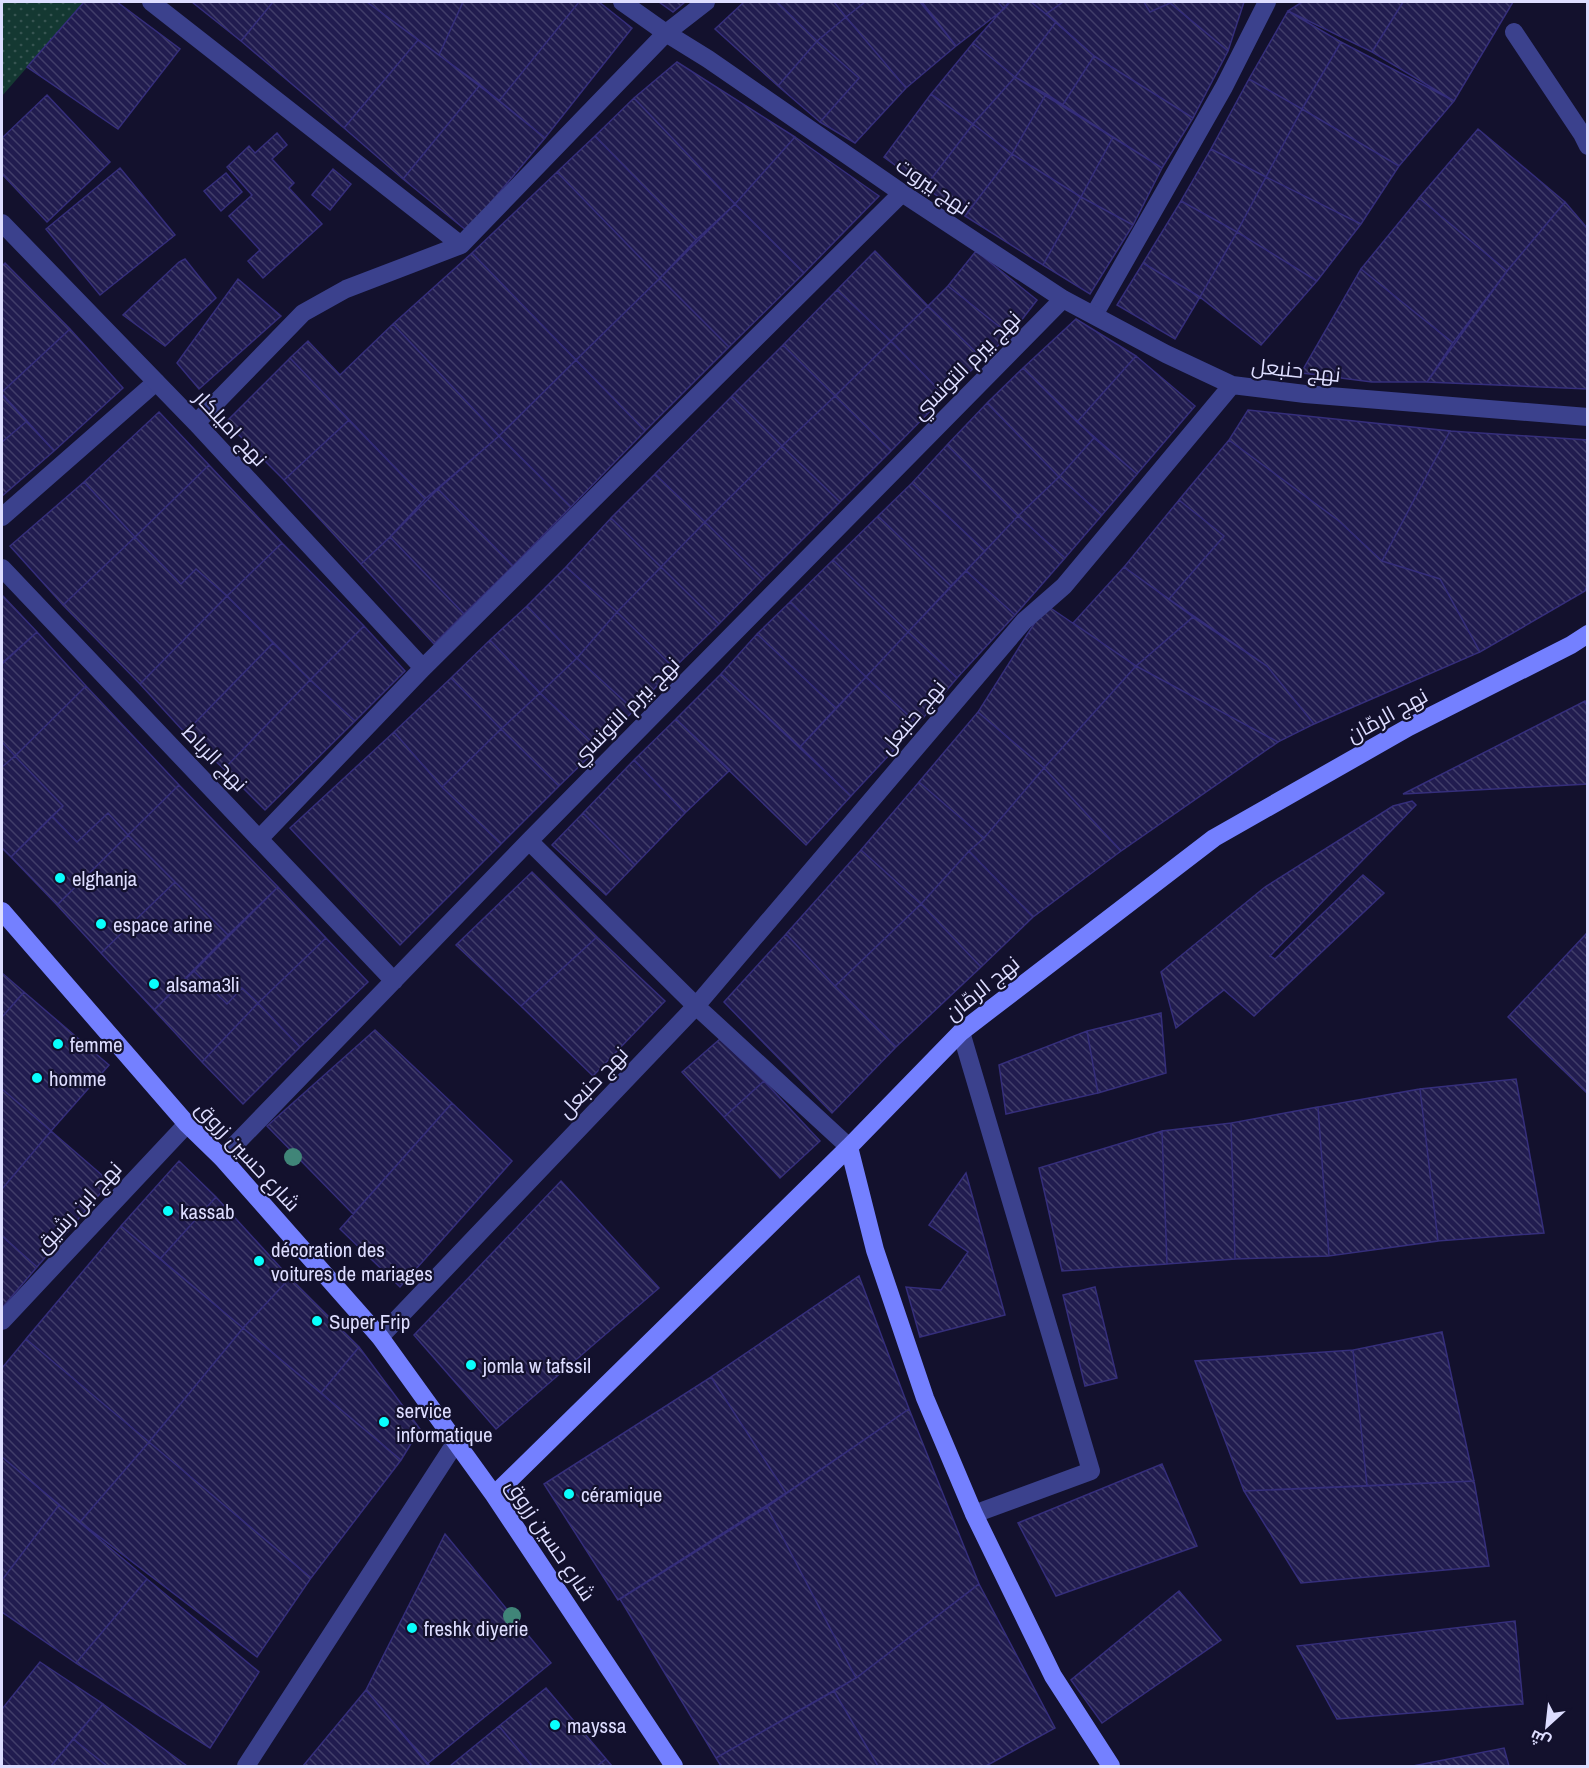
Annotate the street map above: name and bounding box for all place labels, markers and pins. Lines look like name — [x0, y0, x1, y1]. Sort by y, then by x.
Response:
place label: elghanja — [72, 864, 138, 893]
marker: elghanja — [53, 871, 67, 885]
place label: espace arine — [113, 910, 213, 939]
marker: espace arine — [94, 917, 108, 931]
place label: alsama3li — [166, 970, 240, 999]
marker: alsama3li — [147, 977, 161, 991]
place label: femme — [70, 1030, 123, 1059]
marker: femme — [51, 1037, 65, 1051]
place label: homme — [49, 1064, 106, 1093]
marker: homme — [30, 1071, 44, 1085]
place label: kassab — [180, 1197, 235, 1226]
marker: kassab — [161, 1204, 175, 1218]
place label: décoration des voitures de mariages — [271, 1235, 433, 1288]
marker: décoration des voitures de mariages — [252, 1254, 266, 1268]
place label: Super Frip — [329, 1307, 410, 1336]
marker: Super Frip — [310, 1314, 324, 1328]
place label: jomla w tafssil — [482, 1351, 591, 1380]
marker: jomla w tafssil — [464, 1358, 478, 1372]
place label: service informatique — [396, 1396, 493, 1449]
marker: service informatique — [377, 1415, 391, 1429]
place label: céramique — [581, 1480, 662, 1509]
marker: céramique — [562, 1487, 576, 1501]
place label: freshk diyerie — [424, 1614, 528, 1643]
marker: freshk diyerie — [405, 1621, 419, 1635]
place label: mayssa — [567, 1711, 627, 1740]
marker: mayssa — [548, 1718, 562, 1732]

